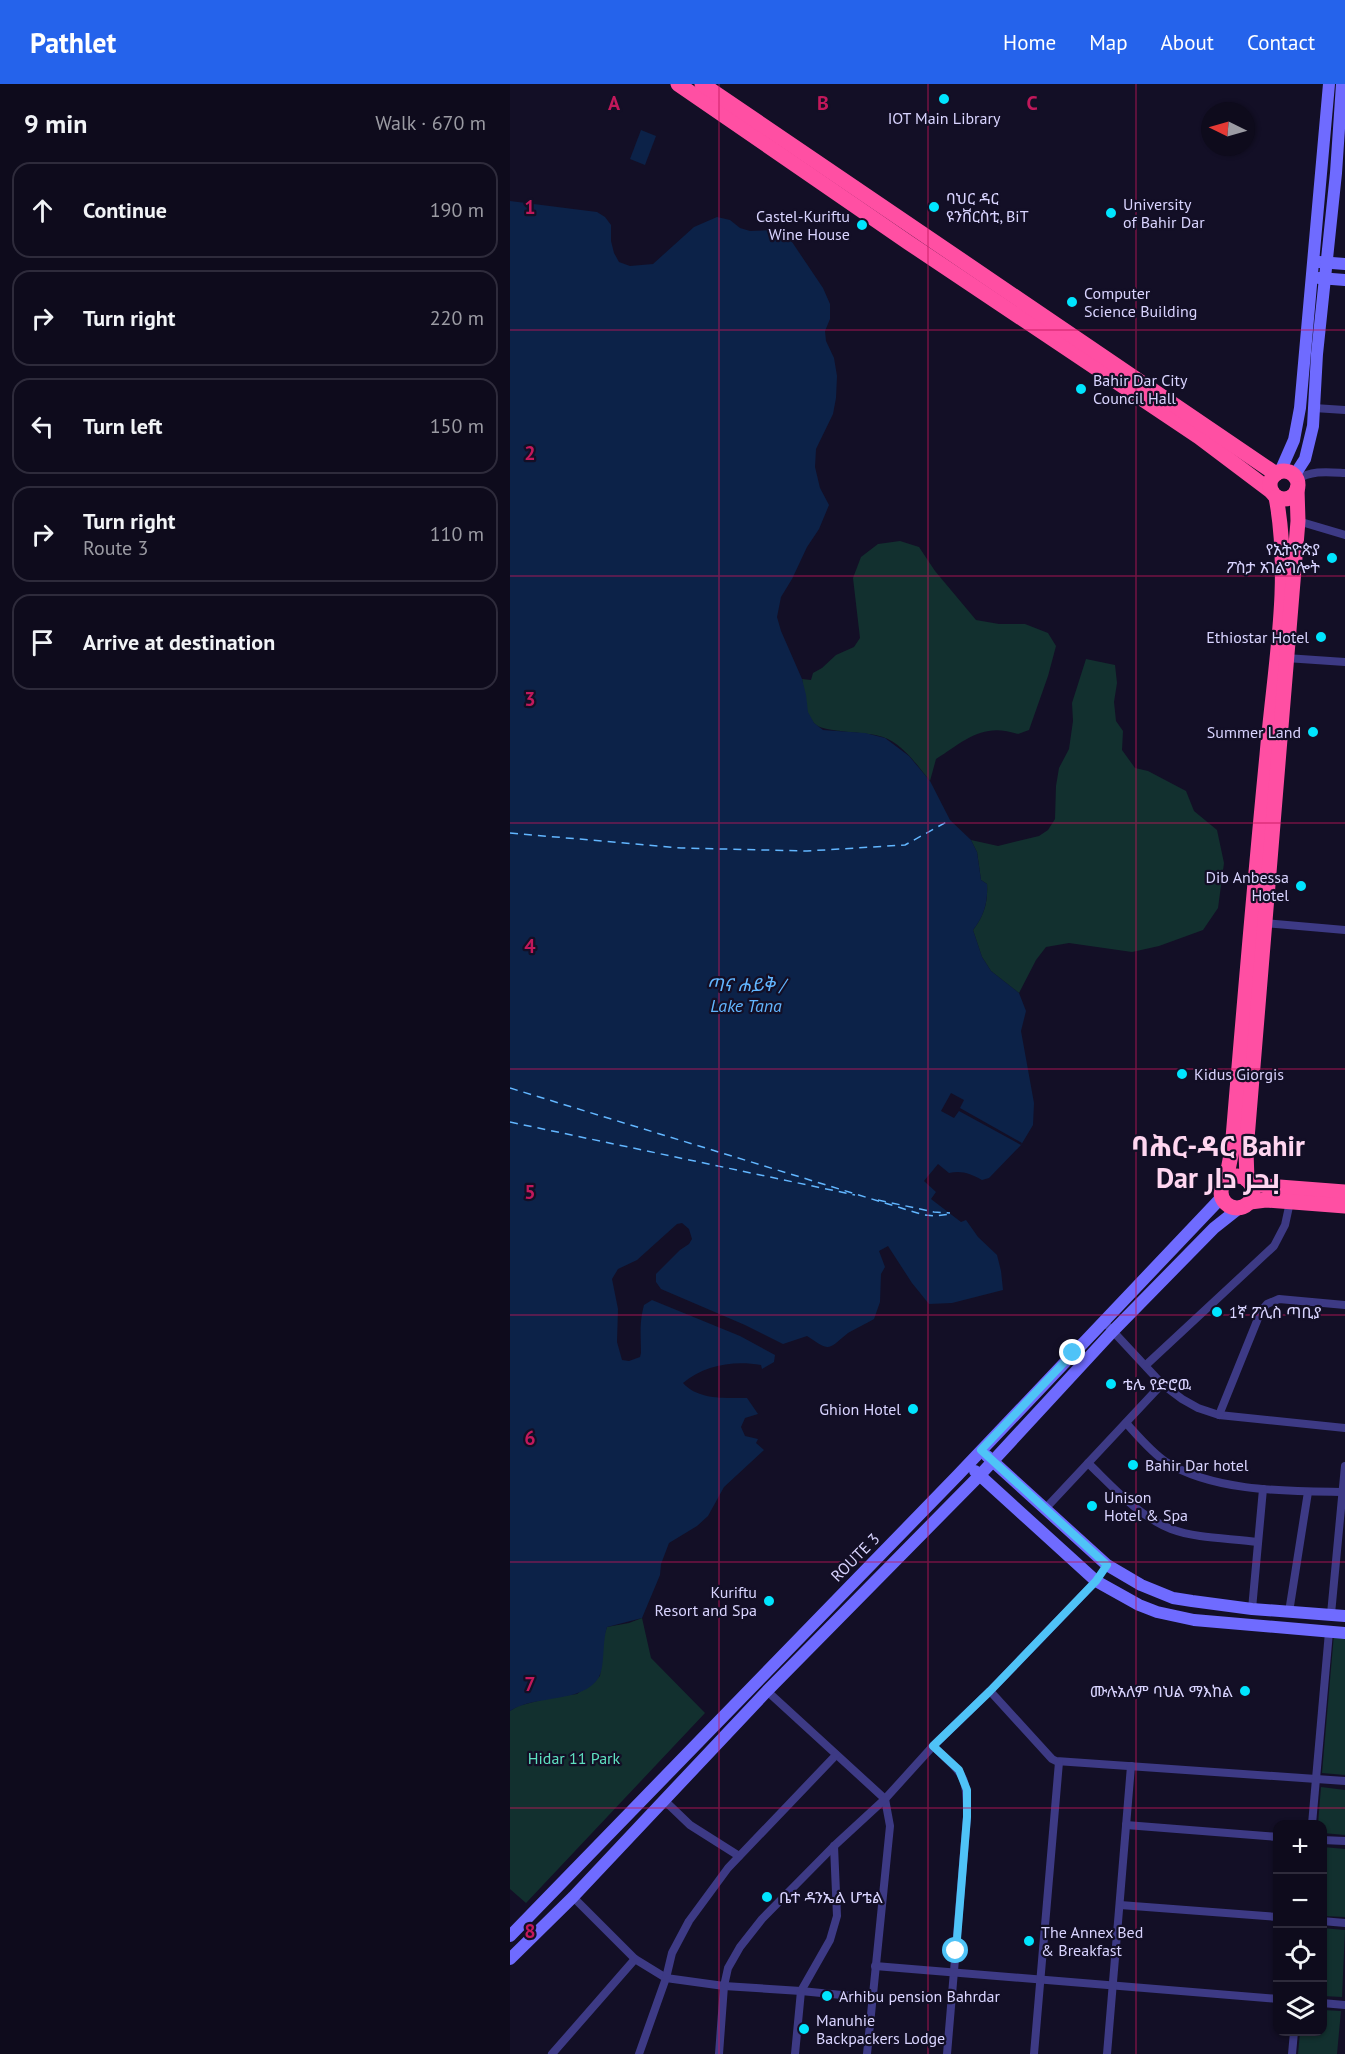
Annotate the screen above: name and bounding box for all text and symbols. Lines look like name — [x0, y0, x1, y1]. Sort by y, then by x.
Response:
text: Pathlet — [30, 24, 116, 61]
text: Home — [1003, 29, 1056, 56]
text: Map — [1089, 29, 1128, 56]
text: About — [1161, 29, 1214, 56]
text: Contact — [1247, 29, 1315, 56]
text: A — [608, 90, 621, 116]
text: B — [817, 90, 829, 116]
text: C — [1026, 90, 1038, 116]
marker: IOT Main Library — [937, 92, 951, 106]
north arrow — [1201, 102, 1255, 156]
text: 9 min — [24, 107, 87, 140]
place label: IOT Main Library — [888, 108, 1001, 128]
text: Walk · 670 m — [375, 110, 486, 136]
place label: ባህር ዳር ዩንቨርስቲ, BiT — [946, 188, 1029, 226]
icon: ahead — [26, 194, 59, 227]
text: 1 — [524, 194, 536, 220]
place label: University of Bahir Dar — [1123, 194, 1205, 232]
text: Continue — [83, 196, 167, 224]
text: 190 m — [430, 197, 484, 223]
marker: ባህር ዳር ዩንቨርስቲ, BiT — [927, 200, 941, 214]
place label: Castel-Kuriftu Wine House — [756, 206, 850, 244]
marker: University of Bahir Dar — [1104, 206, 1118, 220]
marker: Castel-Kuriftu Wine House — [855, 218, 869, 232]
place label: Computer Science Building — [1084, 283, 1197, 321]
marker: Computer Science Building — [1065, 295, 1079, 309]
icon: right — [26, 302, 59, 335]
text: Turn right — [83, 304, 175, 332]
text: 220 m — [430, 305, 484, 331]
place label: Bahir Dar City Council Hall — [1093, 370, 1188, 408]
marker: Bahir Dar City Council Hall — [1074, 382, 1088, 396]
icon: left — [26, 410, 59, 443]
text: Turn left — [83, 412, 163, 440]
text: 150 m — [430, 413, 484, 439]
text: 2 — [524, 440, 536, 466]
text: Turn right — [83, 507, 175, 535]
icon: right — [26, 518, 59, 551]
text: 110 m — [430, 521, 484, 547]
text: Route 3 — [83, 535, 148, 561]
place label: የኢትዮጵያ ፖስታ አገልግሎት — [1227, 539, 1320, 577]
marker: የኢትዮጵያ ፖስታ አገልግሎት — [1325, 551, 1339, 565]
icon: arrive — [26, 626, 59, 659]
place label: Ethiostar Hotel — [1206, 627, 1309, 647]
text: Arrive at destination — [83, 628, 275, 656]
marker: Ethiostar Hotel — [1314, 630, 1328, 644]
text: 3 — [524, 686, 536, 712]
place label: Summer Land — [1207, 722, 1301, 742]
marker: Summer Land — [1306, 725, 1320, 739]
place label: Dib Anbessa Hotel — [1206, 867, 1289, 905]
marker: Dib Anbessa Hotel — [1294, 879, 1308, 893]
text: 4 — [524, 933, 536, 959]
water label: ጣና ሐይቅ / Lake Tana — [706, 973, 789, 1017]
place label: Kidus Giorgis — [1194, 1064, 1284, 1084]
marker: Kidus Giorgis — [1175, 1067, 1189, 1081]
district label: ባሕር-ዳር Bahir Dar بحر دار — [1131, 1127, 1305, 1196]
text: 5 — [524, 1179, 536, 1205]
place label: 1ኛ ፖሊስ ጣቢያ — [1229, 1302, 1322, 1322]
marker: 1ኛ ፖሊስ ጣቢያ — [1210, 1305, 1224, 1319]
route end — [1059, 1339, 1085, 1365]
place label: ቴሌ የድሮዉ — [1123, 1374, 1192, 1394]
marker: ቴሌ የድሮዉ — [1104, 1377, 1118, 1391]
place label: Ghion Hotel — [819, 1399, 901, 1419]
marker: Ghion Hotel — [906, 1402, 920, 1416]
text: 6 — [524, 1425, 536, 1451]
place label: Bahir Dar hotel — [1145, 1455, 1249, 1475]
marker: Bahir Dar hotel — [1126, 1458, 1140, 1472]
place label: Unison Hotel & Spa — [1104, 1487, 1188, 1525]
marker: Unison Hotel & Spa — [1085, 1499, 1099, 1513]
street label: ROUTE 3 — [826, 1528, 884, 1586]
place label: Kuriftu Resort and Spa — [655, 1582, 757, 1620]
marker: Kuriftu Resort and Spa — [762, 1594, 776, 1608]
text: 7 — [524, 1671, 536, 1697]
place label: ሙሉአለም ባህል ማእከል — [1090, 1681, 1233, 1701]
marker: ሙሉአለም ባህል ማእከል — [1238, 1684, 1252, 1698]
park label: Hidar 11 Park — [528, 1748, 621, 1768]
map controls — [1273, 1820, 1327, 2036]
button: + — [1273, 1820, 1327, 1874]
button: − — [1273, 1874, 1327, 1928]
place label: ቤተ ዳንኤል ሆቴል — [779, 1887, 883, 1907]
marker: ቤተ ዳንኤል ሆቴል — [760, 1890, 774, 1904]
text: 8 — [524, 1918, 536, 1944]
place label: The Annex Bed & Breakfast — [1041, 1922, 1143, 1960]
button: locate — [1273, 1928, 1327, 1982]
marker: The Annex Bed & Breakfast — [1022, 1934, 1036, 1948]
route start — [942, 1937, 968, 1963]
button: layers — [1273, 1982, 1327, 2036]
place label: Arhibu pension Bahrdar — [839, 1986, 1001, 2006]
marker: Arhibu pension Bahrdar — [820, 1989, 834, 2003]
place label: Manuhie Backpackers Lodge — [816, 2010, 945, 2048]
marker: Manuhie Backpackers Lodge — [797, 2022, 811, 2036]

